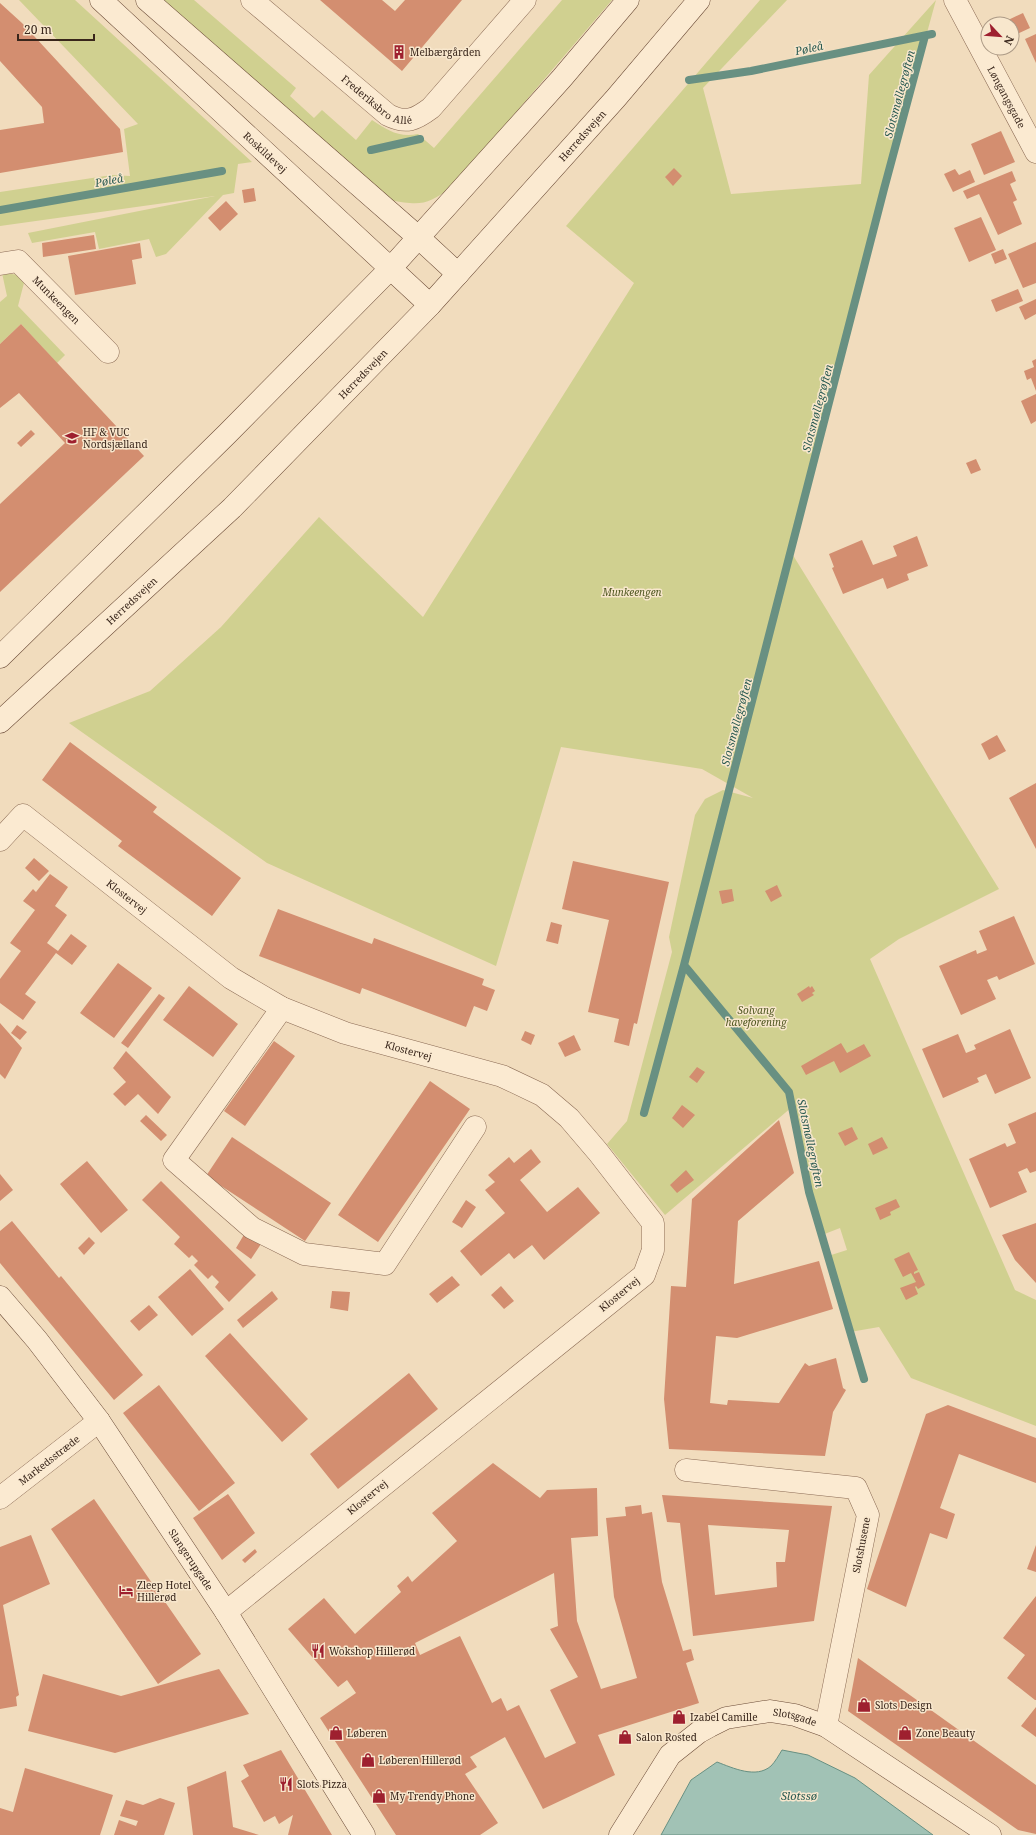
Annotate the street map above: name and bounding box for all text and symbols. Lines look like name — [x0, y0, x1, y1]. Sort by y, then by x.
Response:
scale bar — [18, 16, 94, 42]
north arrow — [980, 16, 1020, 56]
text: 20 m — [24, 21, 52, 38]
text: N — [1001, 33, 1018, 48]
water label: Pøleå — [793, 38, 825, 58]
building icon: Melbærgården — [391, 44, 407, 60]
place label: Melbærgården — [410, 45, 481, 59]
water label: Slotsmøllegrøften — [880, 48, 918, 139]
street label: Løngangsgade — [984, 64, 1029, 131]
street label: Frederiksbro Allé — [338, 72, 413, 127]
street label: Herredsvejen — [555, 106, 609, 164]
street label: Roskildevej — [240, 129, 290, 176]
water label: Pøleå — [93, 170, 125, 190]
street label: Munkeengen — [30, 273, 84, 327]
street label: Herredsvejen — [335, 345, 391, 402]
water label: Slotsmøllegrøften — [798, 362, 836, 453]
place label: HF & VUC Nordsjælland — [83, 425, 148, 451]
school or university icon: HF & VUC Nordsjælland — [64, 430, 80, 446]
street label: Herredsvejen — [103, 573, 161, 628]
park label: Munkeengen — [601, 585, 662, 599]
water label: Slotsmøllegrøften — [717, 676, 755, 767]
street label: Klostervej — [104, 876, 150, 917]
park label: Solvang haveforening — [726, 1003, 787, 1029]
street label: Klostervej — [383, 1037, 434, 1064]
water label: Slotsmøllegrøften — [794, 1097, 828, 1189]
street label: Klostervej — [596, 1273, 642, 1315]
street label: Markedsstræde — [15, 1432, 82, 1488]
street label: Klostervej — [344, 1476, 390, 1518]
street label: Slotshusene — [849, 1516, 873, 1574]
street label: Slangerupgade — [166, 1526, 217, 1593]
place label: Zleep Hotel Hillerød — [137, 1578, 191, 1604]
hotel icon: Zleep Hotel Hillerød — [118, 1583, 134, 1599]
restaurant icon: Wokshop Hillerød — [310, 1643, 326, 1659]
place label: Wokshop Hillerød — [329, 1644, 415, 1658]
shop icon: Slots Design — [856, 1697, 872, 1713]
place label: Slots Design — [875, 1698, 933, 1712]
street label: Slotsgade — [772, 1705, 819, 1729]
shop icon: Izabel Camille — [671, 1709, 687, 1725]
place label: Izabel Camille — [690, 1710, 758, 1724]
shop icon: Løberen — [328, 1725, 344, 1741]
shop icon: Zone Beauty — [897, 1725, 913, 1741]
place label: Løberen — [347, 1726, 388, 1740]
place label: Zone Beauty — [916, 1726, 975, 1740]
shop icon: Salon Rosted — [617, 1729, 633, 1745]
place label: Salon Rosted — [636, 1730, 697, 1744]
shop icon: Løberen Hillerød — [360, 1752, 376, 1768]
place label: Løberen Hillerød — [379, 1753, 461, 1767]
restaurant icon: Slots Pizza — [278, 1776, 294, 1792]
place label: Slots Pizza — [297, 1777, 347, 1791]
shop icon: My Trendy Phone — [371, 1788, 387, 1804]
water label: Slotssø — [781, 1788, 818, 1803]
place label: My Trendy Phone — [390, 1789, 475, 1803]

